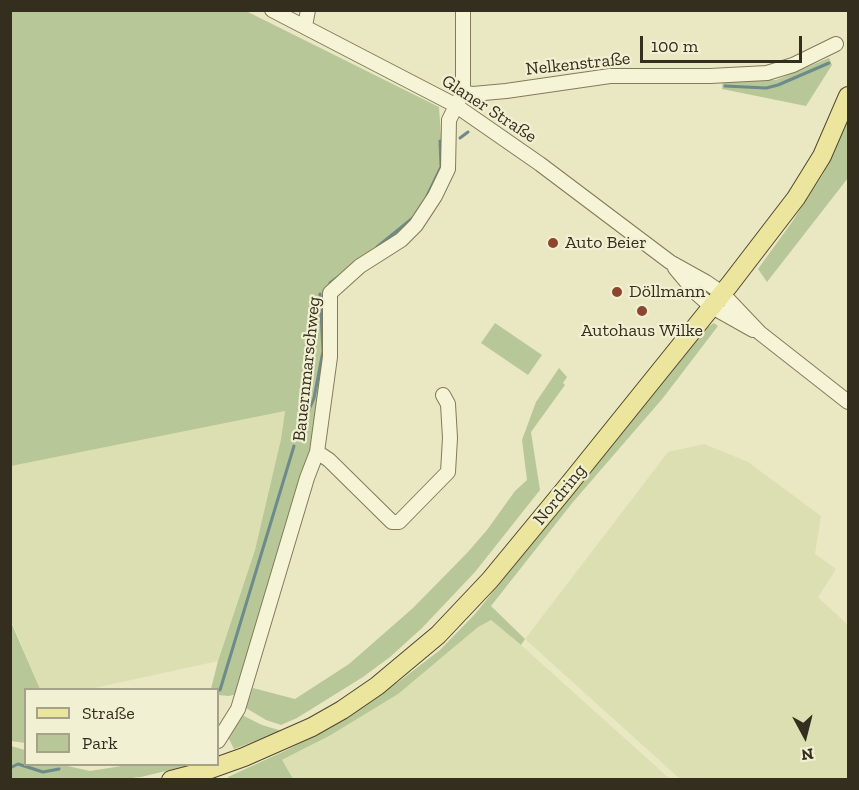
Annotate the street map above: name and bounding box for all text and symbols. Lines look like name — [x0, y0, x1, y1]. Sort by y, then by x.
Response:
scale bar — [643, 24, 805, 62]
text: 100 m — [651, 35, 698, 57]
street label: Nelkenstraße — [525, 48, 631, 80]
street label: Glaner Straße — [437, 70, 541, 148]
place label: Auto Beier — [565, 232, 647, 254]
marker: Auto Beier — [546, 236, 560, 250]
place label: Döllmann — [629, 281, 705, 303]
marker: Döllmann — [610, 285, 624, 299]
street label: Bauernmarschweg — [289, 295, 325, 443]
marker: Autohaus Wilke — [635, 304, 649, 318]
place label: Autohaus Wilke — [581, 320, 703, 342]
street label: Nordring — [529, 460, 591, 530]
legend — [24, 688, 219, 766]
text: Straße — [82, 702, 135, 724]
north arrow — [775, 706, 835, 766]
text: Park — [82, 732, 118, 754]
text: N — [800, 744, 814, 765]

